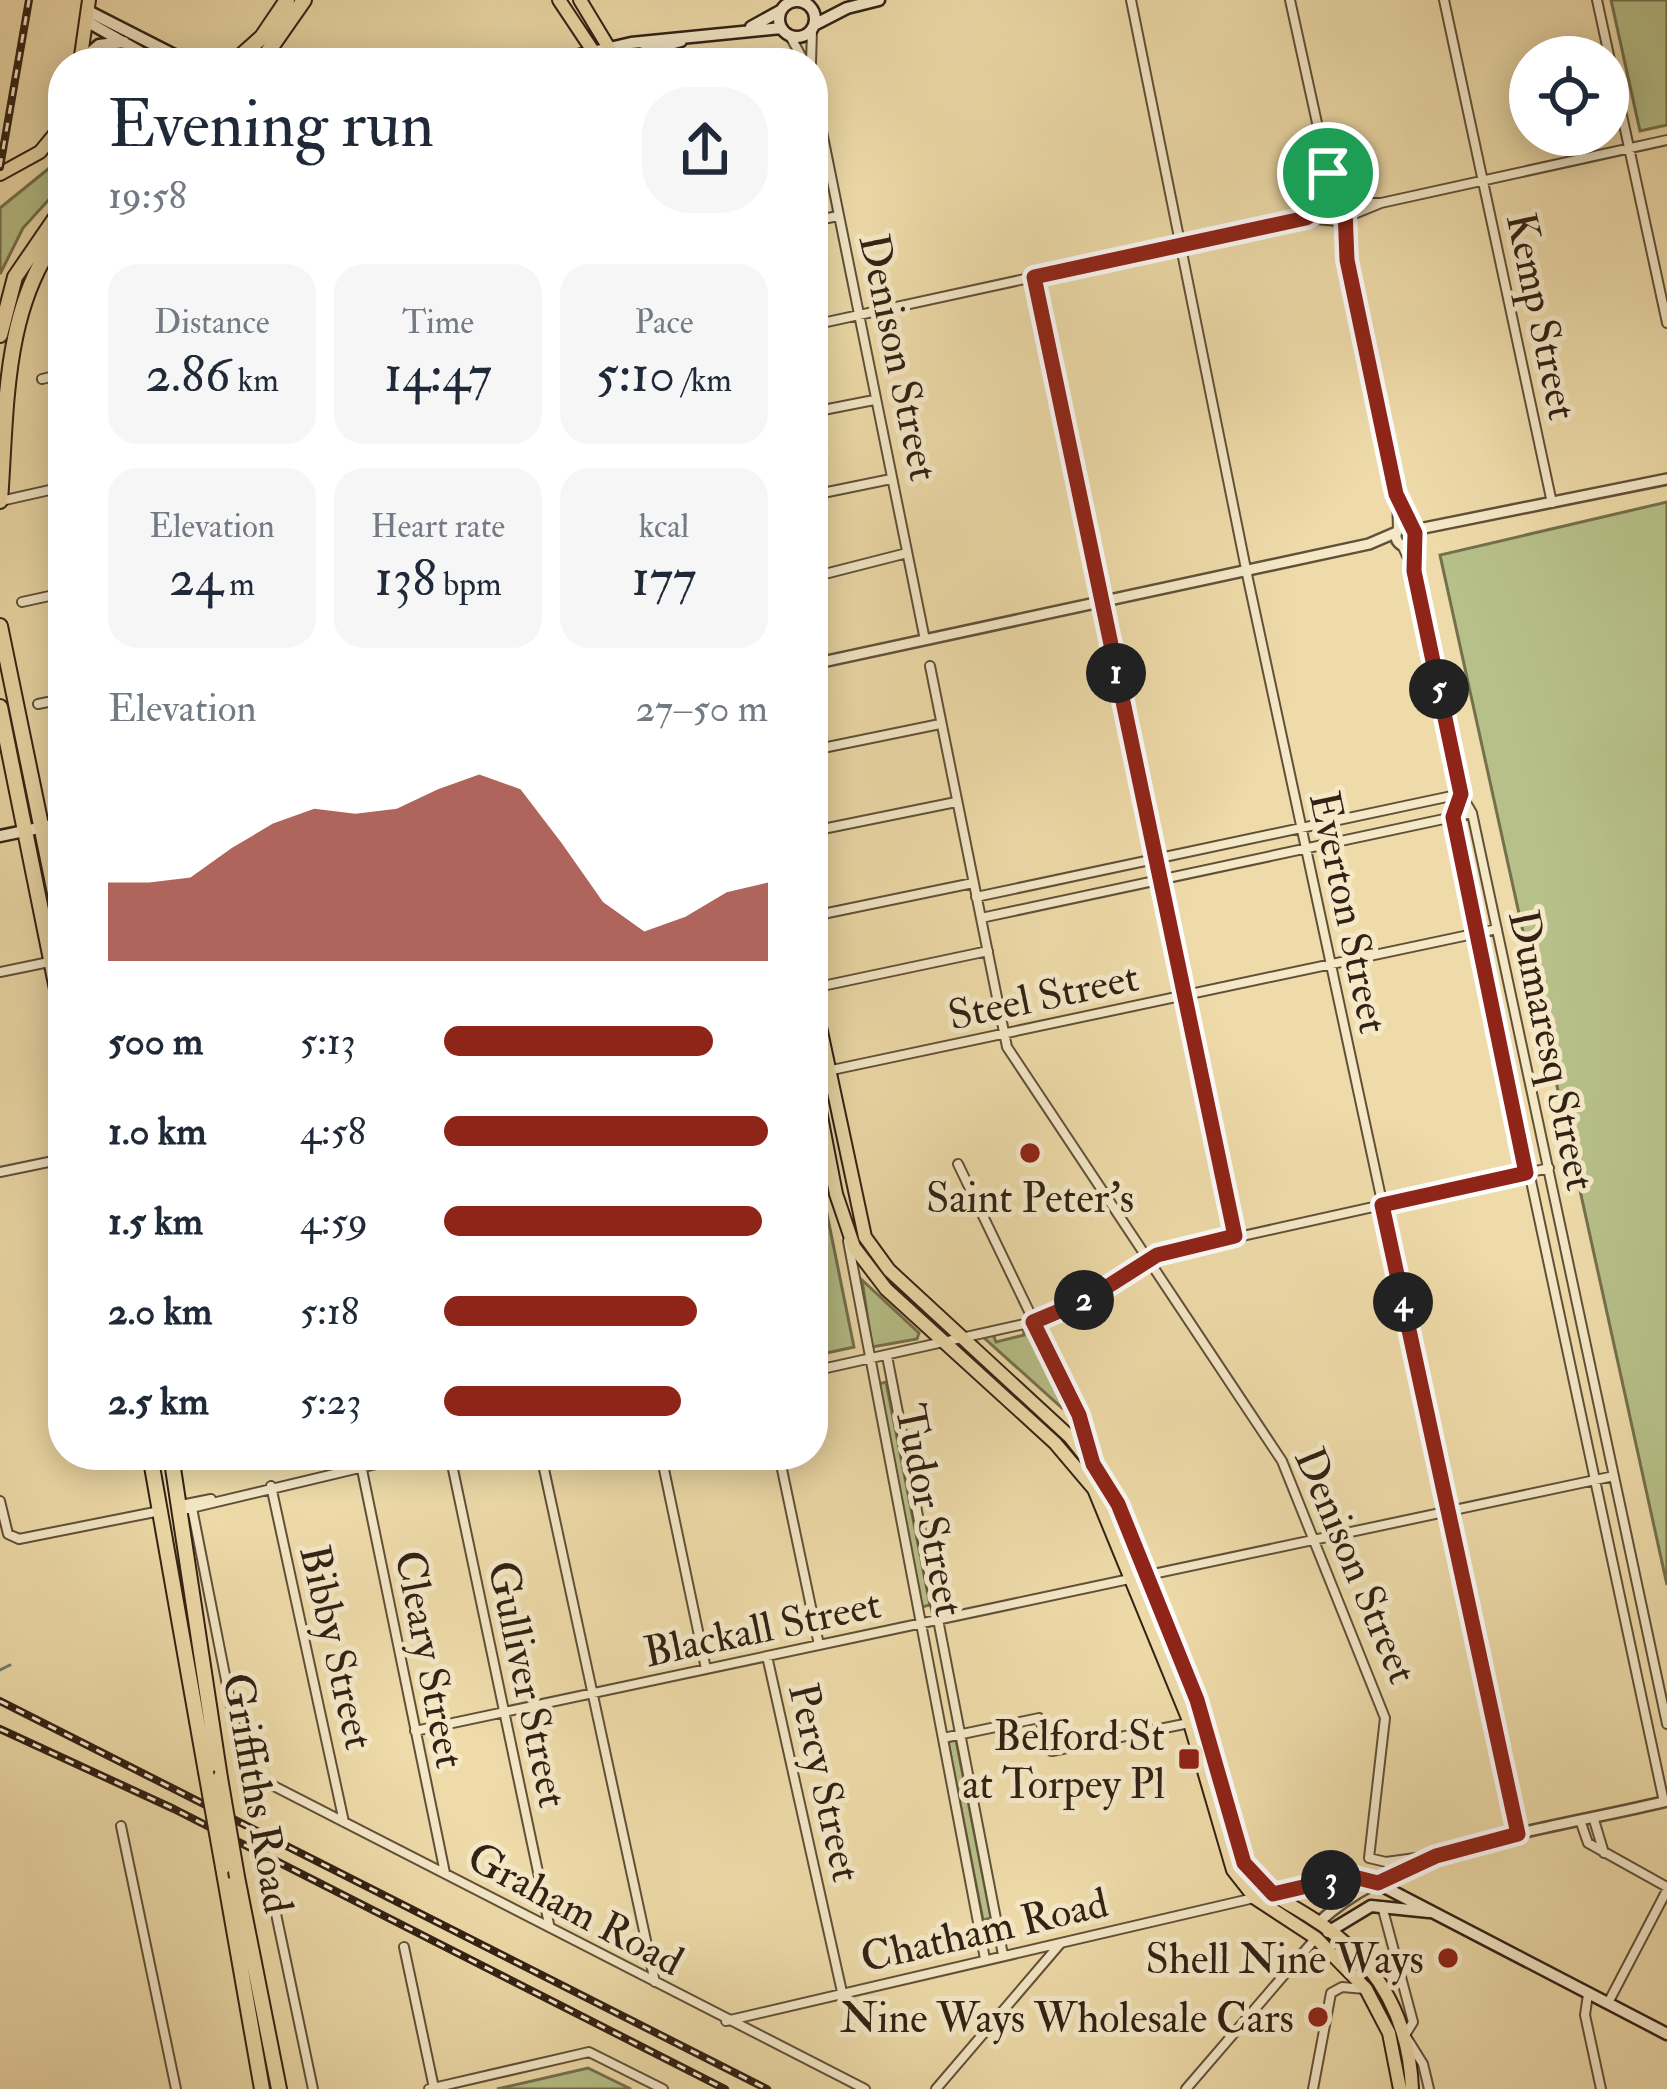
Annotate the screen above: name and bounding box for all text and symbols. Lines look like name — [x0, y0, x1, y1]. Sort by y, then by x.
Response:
map controls — [1509, 36, 1629, 156]
button: locate — [1509, 36, 1629, 156]
text: Evening run — [108, 84, 434, 167]
button: share — [642, 87, 768, 213]
pin — [1277, 122, 1379, 224]
icon: arrive — [1295, 140, 1361, 206]
text: 19:58 — [108, 171, 187, 220]
street label: Kemp Street — [1494, 208, 1588, 425]
street label: Denison Street — [847, 229, 950, 486]
text: Distance — [154, 302, 270, 343]
text: Time — [402, 302, 474, 343]
text: Pace — [634, 302, 694, 343]
text: 2.86 — [145, 343, 231, 407]
text: 14:47 — [384, 343, 492, 407]
text: 5:10 — [596, 343, 675, 407]
text: km — [231, 360, 279, 401]
text: /km — [675, 360, 732, 401]
text: Elevation — [149, 506, 275, 547]
text: Heart rate — [371, 506, 505, 547]
text: kcal — [639, 506, 689, 547]
text: 24 — [169, 547, 222, 611]
text: 138 — [374, 547, 436, 611]
text: 177 — [631, 547, 697, 611]
text: m — [222, 564, 255, 605]
text: bpm — [436, 564, 502, 605]
pin: 1 — [1086, 643, 1146, 703]
text: 1 — [1110, 652, 1122, 693]
pin: 5 — [1409, 659, 1469, 719]
text: 5 — [1432, 668, 1446, 709]
text: Elevation — [108, 684, 257, 733]
text: 27–50 m — [635, 684, 768, 733]
street label: Everton Street — [1297, 787, 1399, 1038]
street label: Dumaresq Street — [1496, 905, 1606, 1195]
street label: Steel Street — [944, 951, 1143, 1042]
text: 500 m — [108, 1017, 203, 1066]
text: 5:13 — [300, 1017, 356, 1066]
text: 1.0 km — [108, 1107, 207, 1156]
text: 4:58 — [300, 1107, 366, 1156]
marker: Saint Peter's — [1017, 1140, 1043, 1166]
place label: Saint Peter's — [926, 1173, 1134, 1225]
text: 1.5 km — [108, 1197, 203, 1246]
text: 4:59 — [300, 1197, 368, 1246]
pin: 2 — [1054, 1270, 1114, 1330]
pin: 4 — [1373, 1272, 1433, 1332]
text: 2 — [1076, 1279, 1092, 1320]
text: 4 — [1394, 1281, 1412, 1322]
text: 2.0 km — [108, 1287, 212, 1336]
text: 5:18 — [300, 1287, 359, 1336]
text: 2.5 km — [108, 1377, 209, 1426]
text: 5:23 — [300, 1377, 362, 1426]
street label: Tudor Street — [883, 1400, 975, 1621]
street label: Denison Street — [1282, 1440, 1428, 1691]
street label: Bibby Street — [287, 1540, 385, 1755]
street label: Cleary Street — [382, 1546, 476, 1773]
street label: Gulliver Street — [476, 1556, 579, 1812]
street label: Blackall Street — [639, 1578, 886, 1679]
street label: Griffiths Road — [210, 1669, 304, 1918]
street label: Percy Street — [776, 1678, 872, 1887]
place label: Belford St at Torpey Pl — [962, 1711, 1165, 1811]
marker: Belford St at Torpey Pl — [1176, 1746, 1202, 1772]
street label: Graham Road — [458, 1831, 692, 1988]
pin: 3 — [1301, 1850, 1361, 1910]
text: 3 — [1325, 1859, 1337, 1900]
street label: Chatham Road — [856, 1877, 1113, 1985]
place label: Shell Nine Ways — [1145, 1934, 1424, 1986]
marker: Shell Nine Ways — [1435, 1945, 1461, 1971]
place label: Nine Ways Wholesale Cars — [840, 1993, 1294, 2045]
marker: Nine Ways Wholesale Cars — [1305, 2004, 1331, 2030]

